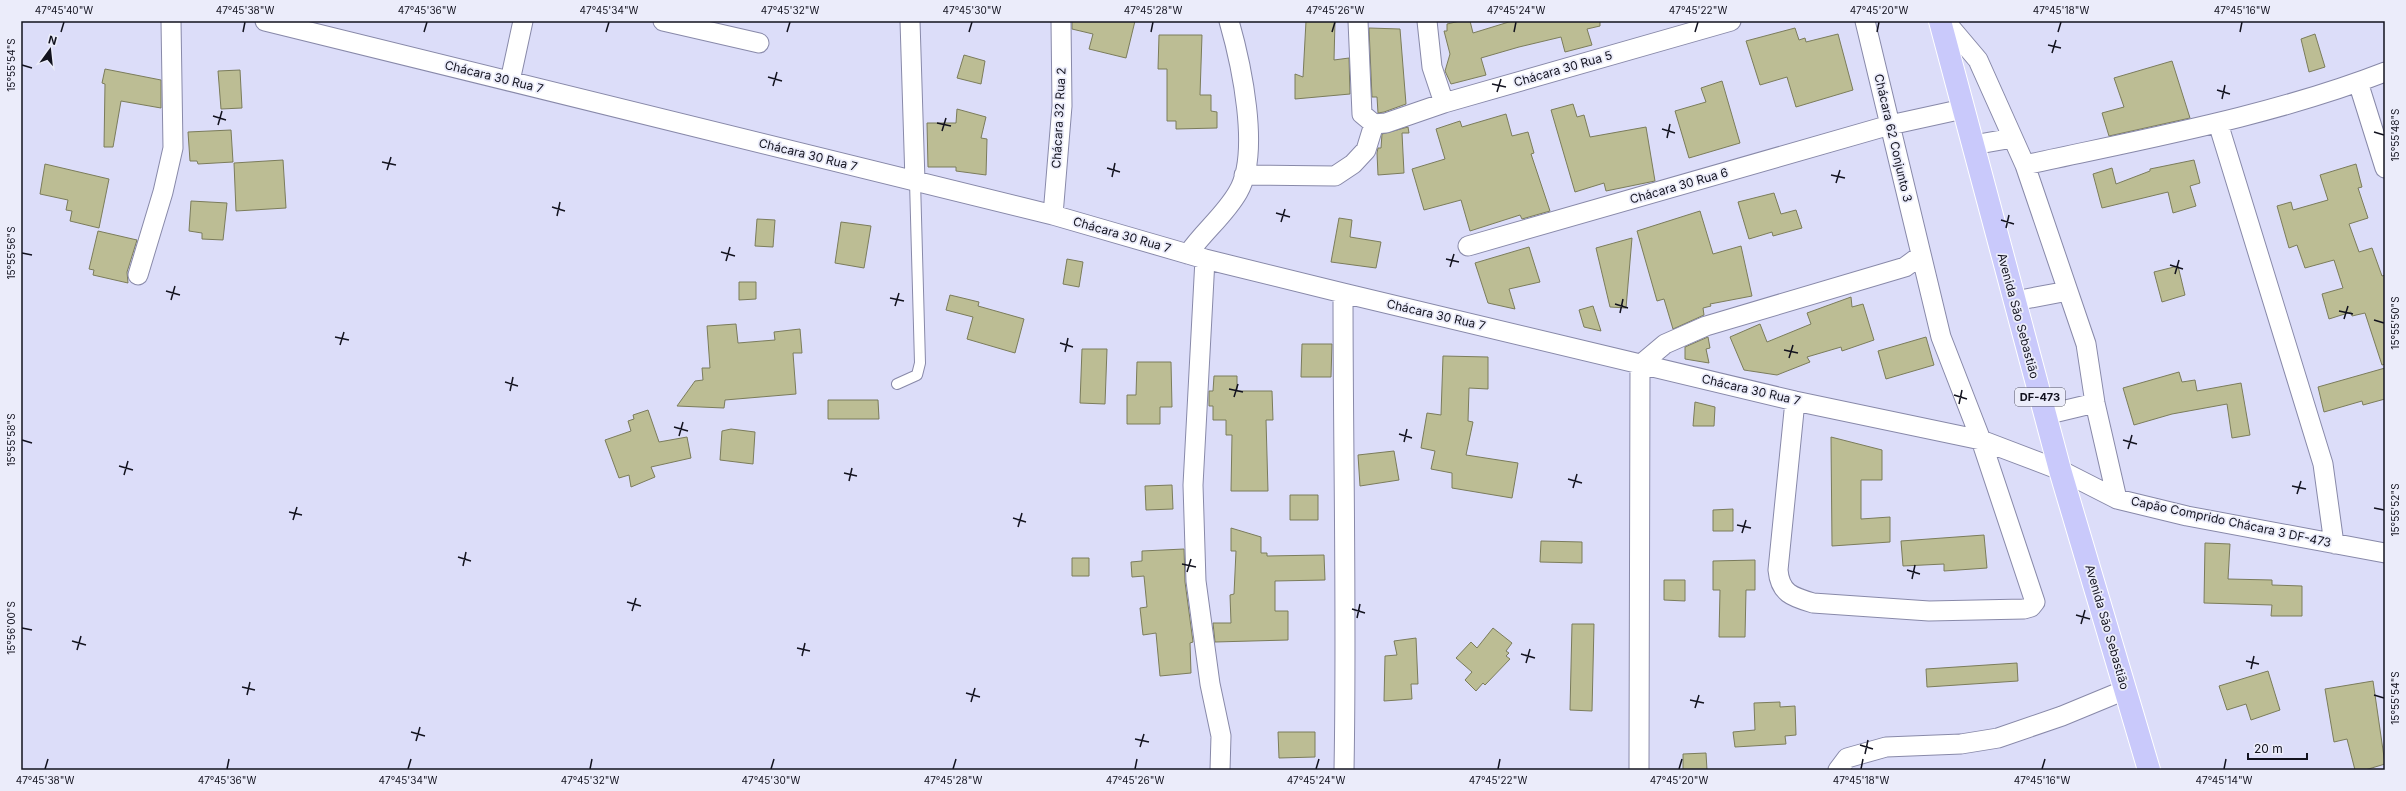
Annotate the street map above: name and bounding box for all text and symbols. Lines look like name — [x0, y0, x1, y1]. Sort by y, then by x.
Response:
text: 47°45'40"W — [35, 4, 93, 16]
text: 47°45'38"W — [216, 4, 274, 16]
text: 47°45'36"W — [398, 4, 456, 16]
text: 47°45'34"W — [580, 4, 639, 16]
text: 47°45'32"W — [761, 4, 819, 16]
text: 47°45'30"W — [943, 4, 1002, 16]
text: 47°45'28"W — [1124, 4, 1182, 16]
text: 47°45'26"W — [1306, 4, 1364, 16]
text: 47°45'24"W — [1487, 4, 1545, 16]
text: 47°45'22"W — [1669, 4, 1727, 16]
text: 47°45'20"W — [1850, 4, 1908, 16]
text: 47°45'18"W — [2033, 4, 2089, 16]
text: 47°45'16"W — [2214, 4, 2270, 16]
north arrow — [30, 30, 70, 70]
text: N — [47, 32, 58, 48]
text: 15°55'54"S — [5, 38, 17, 92]
street label: Chácara 30 Rua 5 — [1512, 47, 1614, 90]
street label: Chácara 30 Rua 7 — [443, 57, 545, 96]
street label: Chácara 32 Rua 2 — [1048, 67, 1069, 169]
street label: Chácara 62 Conjunto 3 — [1871, 72, 1916, 203]
text: 15°55'48"S — [2389, 109, 2401, 161]
street label: Chácara 30 Rua 7 — [757, 135, 859, 174]
street label: Chácara 30 Rua 6 — [1628, 164, 1730, 207]
street label: Chácara 30 Rua 7 — [1072, 213, 1173, 256]
text: 15°55'56"S — [5, 226, 17, 280]
street label: Avenida São Sebastião — [1994, 251, 2042, 380]
street label: Chácara 30 Rua 7 — [1385, 296, 1487, 333]
text: 15°55'50"S — [2389, 296, 2401, 350]
street label: Chácara 30 Rua 7 — [1700, 371, 1802, 408]
road number: DF-473 — [2015, 388, 2065, 406]
text: 15°55'58"S — [5, 413, 17, 467]
text: 15°55'52"S — [2389, 483, 2401, 537]
street label: Capão Comprido Chácara 3 DF-473 — [2130, 493, 2333, 550]
street label: Avenida São Sebastião — [2082, 563, 2133, 691]
text: 15°56'00"S — [5, 601, 17, 655]
text: 15°55'54"S — [2389, 671, 2401, 725]
scale bar — [2248, 735, 2307, 761]
text: 20 m — [2254, 741, 2283, 756]
text: 47°45'38"W — [16, 774, 74, 786]
text: 47°45'36"W — [198, 774, 256, 786]
text: 47°45'34"W — [379, 774, 438, 786]
text: 47°45'32"W — [561, 774, 619, 786]
text: 47°45'30"W — [742, 774, 801, 786]
text: 47°45'28"W — [924, 774, 982, 786]
text: 47°45'26"W — [1106, 774, 1164, 786]
text: 47°45'24"W — [1287, 774, 1345, 786]
text: 47°45'22"W — [1469, 774, 1527, 786]
text: 47°45'20"W — [1650, 774, 1708, 786]
text: 47°45'18"W — [1833, 774, 1889, 786]
text: 47°45'16"W — [2014, 774, 2070, 786]
text: 47°45'14"W — [2196, 774, 2253, 786]

